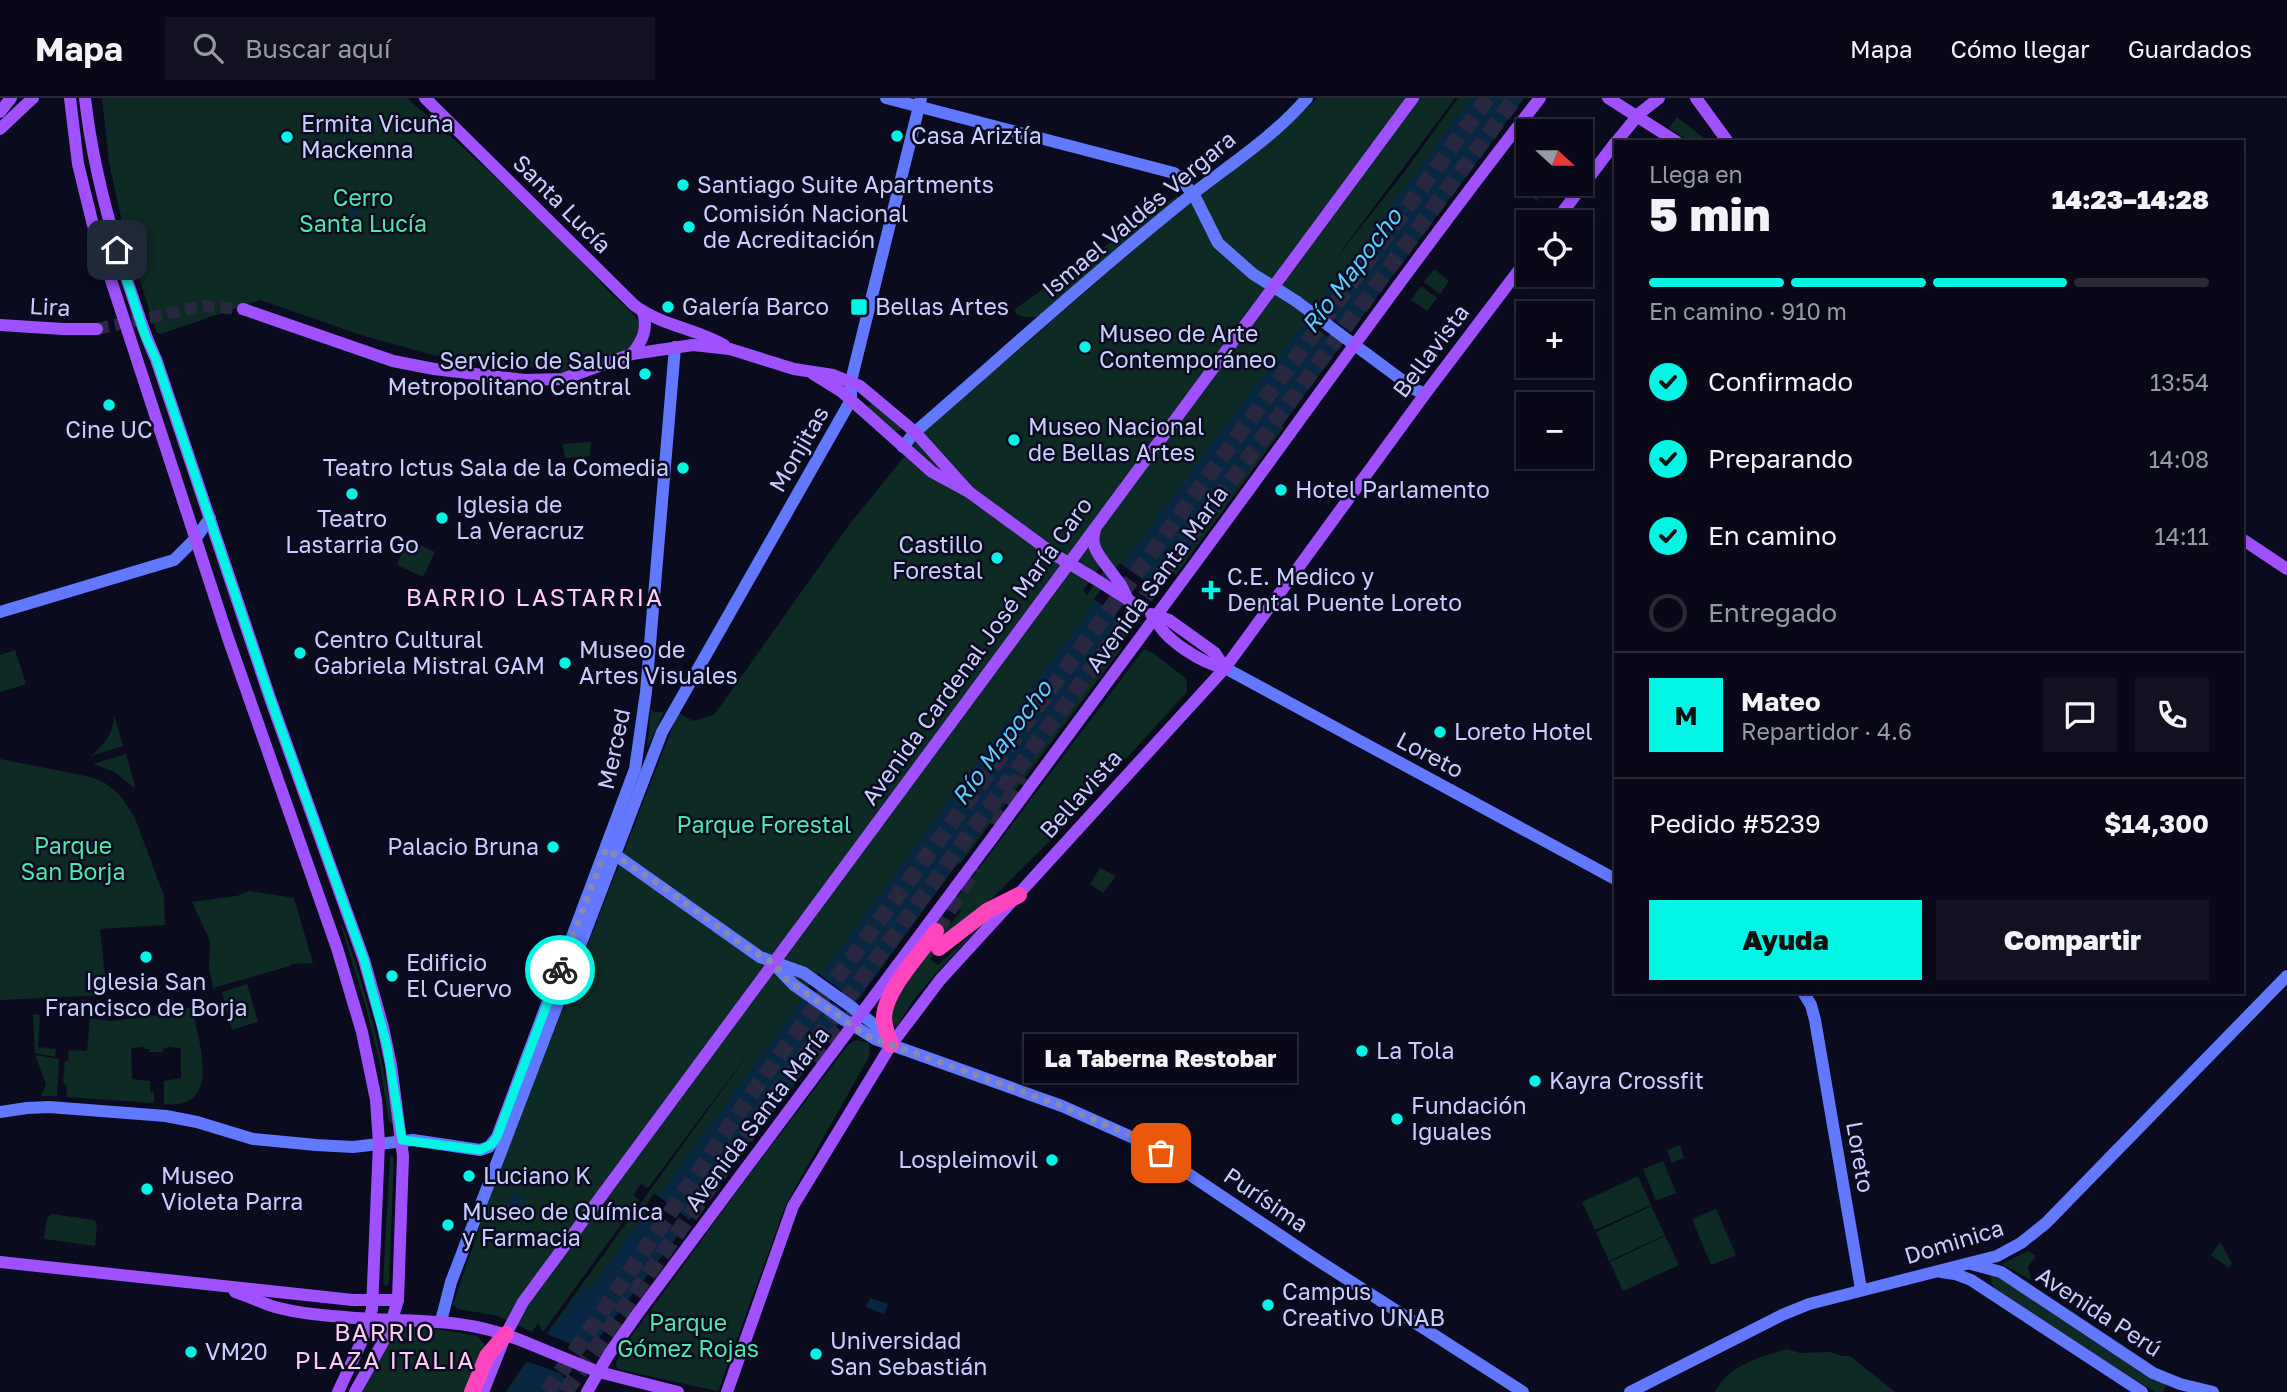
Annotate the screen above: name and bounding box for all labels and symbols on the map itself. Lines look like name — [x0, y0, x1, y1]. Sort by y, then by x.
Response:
place label: Ermita Vicuña Mackenna — [301, 109, 454, 163]
north arrow — [1516, 119, 1592, 196]
place label: Casa Ariztía — [911, 121, 1042, 149]
street label: Ismael Valdés Vergara — [1036, 124, 1241, 302]
marker: Casa Ariztía — [889, 128, 905, 144]
marker: Ermita Vicuña Mackenna — [279, 129, 295, 145]
street label: Santa Lucía — [508, 148, 618, 258]
place label: Santiago Suite Apartments — [697, 170, 994, 198]
marker: Santiago Suite Apartments — [675, 177, 691, 193]
park label: Cerro Santa Lucía — [299, 183, 427, 237]
place label: Comisión Nacional de Acreditación — [703, 199, 908, 253]
water label: Río Mapocho — [1294, 201, 1408, 338]
marker: Comisión Nacional de Acreditación — [681, 219, 697, 235]
pin — [87, 220, 147, 280]
street label: Lira — [29, 291, 71, 321]
place label: Galería Barco — [682, 292, 829, 320]
place label: Bellas Artes — [875, 292, 1009, 320]
marker: Bellas Artes — [849, 297, 869, 317]
street label: Bellavista — [1386, 298, 1474, 403]
marker: Galería Barco — [660, 299, 676, 315]
place label: Museo de Arte Contemporáneo — [1099, 319, 1276, 373]
marker: Museo de Arte Contemporáneo — [1077, 339, 1093, 355]
place label: Servicio de Salud Metropolitano Central — [388, 346, 631, 400]
marker: Servicio de Salud Metropolitano Central — [637, 366, 653, 382]
marker: Cine UC — [101, 397, 117, 413]
street label: Monjitas — [762, 401, 834, 496]
place label: Museo Nacional de Bellas Artes — [1028, 412, 1204, 466]
place label: Cine UC — [65, 415, 153, 443]
marker: Museo Nacional de Bellas Artes — [1006, 432, 1022, 448]
place label: Teatro Ictus Sala de la Comedia — [323, 453, 669, 481]
marker: Teatro Ictus Sala de la Comedia — [675, 460, 691, 476]
place label: Hotel Parlamento — [1295, 475, 1490, 503]
street label: Avenida Santa María — [1079, 480, 1233, 677]
marker: Hotel Parlamento — [1273, 482, 1289, 498]
marker: Teatro Lastarria Go — [344, 486, 360, 502]
place label: Iglesia de La Veracruz — [456, 490, 584, 544]
street label: Avenida Cardenal José María Caro — [855, 491, 1097, 810]
place label: Teatro Lastarria Go — [285, 504, 419, 558]
marker: Iglesia de La Veracruz — [434, 510, 450, 526]
place label: Castillo Forestal — [892, 530, 983, 584]
marker: Castillo Forestal — [989, 550, 1005, 566]
place label: C.E. Medico y Dental Puente Loreto — [1227, 562, 1462, 616]
marker: C.E. Medico y Dental Puente Loreto — [1201, 580, 1221, 600]
district label: BARRIO LASTARRIA — [406, 582, 664, 611]
place label: Centro Cultural Gabriela Mistral GAM — [314, 625, 545, 679]
place label: Museo de Artes Visuales — [579, 635, 738, 689]
marker: Centro Cultural Gabriela Mistral GAM — [292, 645, 308, 661]
marker: Museo de Artes Visuales — [557, 655, 573, 671]
water label: Río Mapocho — [944, 673, 1058, 810]
street label: Merced — [591, 706, 635, 792]
place label: Loreto Hotel — [1454, 717, 1593, 745]
marker: Loreto Hotel — [1432, 724, 1448, 740]
street label: Loreto — [1392, 725, 1469, 783]
street label: Bellavista — [1033, 743, 1127, 843]
park label: Parque Forestal — [677, 810, 851, 838]
park label: Parque San Borja — [21, 831, 125, 885]
place label: Palacio Bruna — [387, 832, 539, 860]
marker: Palacio Bruna — [545, 839, 561, 855]
courier — [525, 935, 595, 1005]
place label: Edificio El Cuervo — [406, 948, 512, 1002]
marker: Iglesia San Francisco de Borja — [138, 949, 154, 965]
place label: Iglesia San Francisco de Borja — [44, 967, 248, 1021]
marker: Edificio El Cuervo — [384, 968, 400, 984]
street label: Avenida Santa María — [678, 1021, 835, 1216]
callout: La Taberna Restobar — [1024, 1034, 1298, 1083]
place label: La Tola — [1376, 1036, 1454, 1064]
marker: La Tola — [1354, 1043, 1370, 1059]
place label: Kayra Crossfit — [1549, 1066, 1704, 1094]
marker: Kayra Crossfit — [1527, 1073, 1543, 1089]
place label: Fundación Iguales — [1411, 1091, 1527, 1145]
marker: Fundación Iguales — [1389, 1111, 1405, 1127]
street label: Loreto — [1841, 1119, 1881, 1195]
pin — [1131, 1123, 1191, 1183]
place label: Lospleimovil — [898, 1145, 1038, 1173]
marker: Lospleimovil — [1044, 1152, 1060, 1168]
place label: Museo Violeta Parra — [161, 1161, 303, 1215]
place label: Luciano K — [483, 1161, 591, 1189]
street label: Purísima — [1219, 1161, 1314, 1238]
marker: Luciano K — [461, 1168, 477, 1184]
marker: Museo Violeta Parra — [139, 1181, 155, 1197]
place label: Museo de Química y Farmacia — [462, 1197, 663, 1251]
street label: Dominica — [1901, 1213, 2007, 1269]
marker: Museo de Química y Farmacia — [440, 1217, 456, 1233]
street label: Avenida Perú — [2032, 1260, 2168, 1362]
place label: Campus Creativo UNAB — [1282, 1277, 1445, 1331]
marker: Campus Creativo UNAB — [1260, 1297, 1276, 1313]
park label: Parque Gómez Rojas — [617, 1308, 759, 1362]
district label: BARRIO PLAZA ITALIA — [295, 1317, 475, 1374]
place label: Universidad San Sebastián — [830, 1326, 988, 1380]
place label: VM20 — [205, 1337, 268, 1365]
marker: VM20 — [183, 1344, 199, 1360]
marker: Universidad San Sebastián — [808, 1346, 824, 1362]

